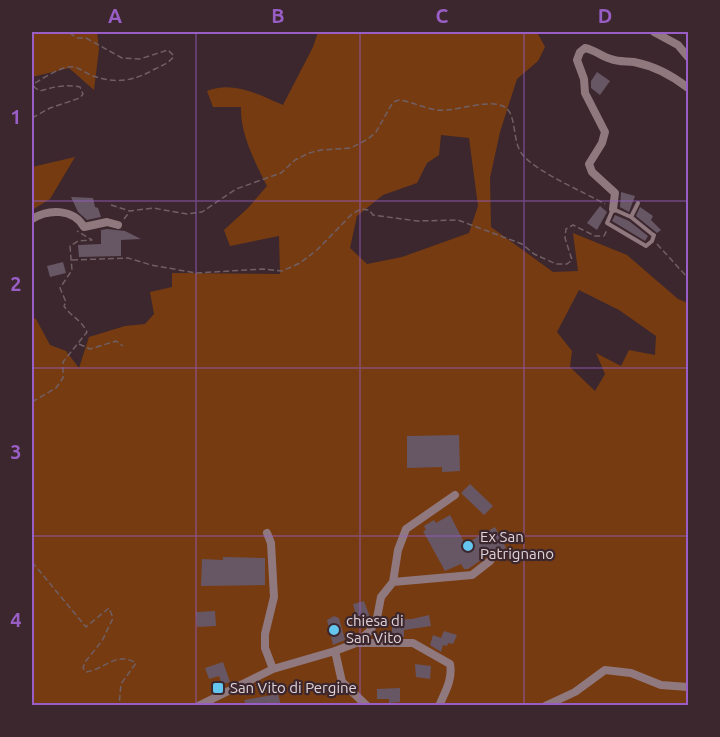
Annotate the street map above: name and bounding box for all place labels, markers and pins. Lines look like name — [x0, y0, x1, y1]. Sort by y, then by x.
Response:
place label: Ex San Patrignano — [480, 528, 554, 562]
marker: Ex San Patrignano — [461, 539, 475, 553]
place label: chiesa di San Vito — [346, 612, 404, 646]
marker: chiesa di San Vito — [327, 623, 341, 637]
place label: San Vito di Pergine — [230, 679, 357, 696]
marker: San Vito di Pergine — [211, 681, 225, 695]

